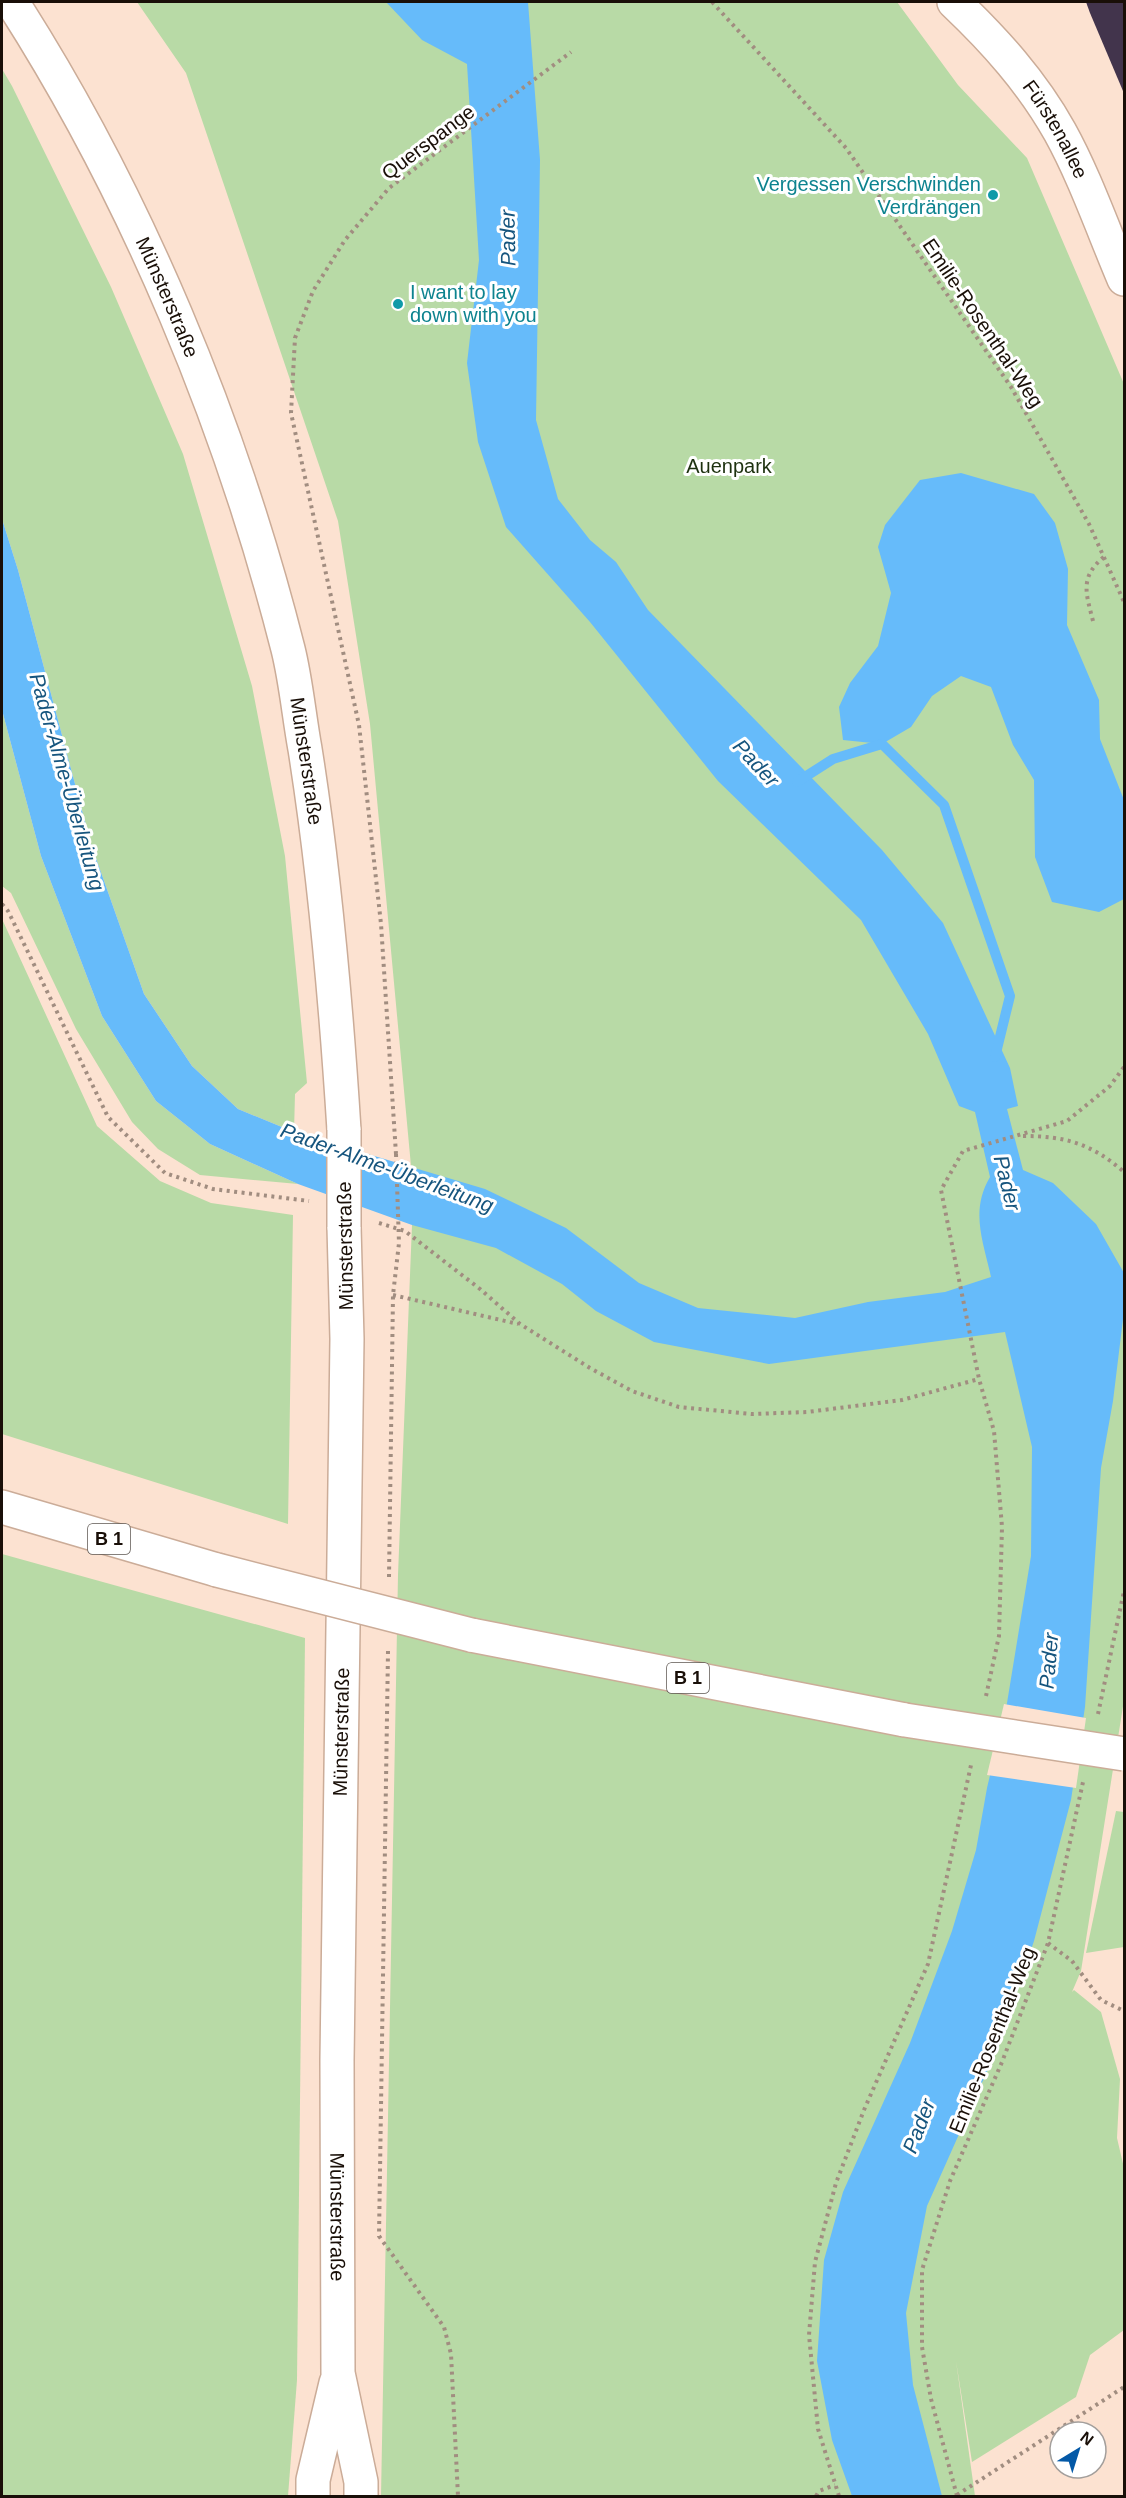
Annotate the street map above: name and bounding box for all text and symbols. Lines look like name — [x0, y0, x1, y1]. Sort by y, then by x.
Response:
street label: Fürstenallee — [1019, 76, 1092, 182]
street label: Querspange — [377, 100, 479, 184]
place label: Vergessen Verschwinden Verdrängen — [756, 173, 981, 218]
marker: Vergessen Verschwinden Verdrängen — [986, 188, 1000, 202]
water label: Pader — [495, 209, 519, 266]
street label: Münsterstraße — [132, 233, 203, 361]
street label: Emilie-Rosenthal-Weg — [918, 235, 1048, 411]
place label: I want to lay down with you — [410, 281, 537, 326]
marker: I want to lay down with you — [391, 297, 405, 311]
park label: Auenpark — [686, 455, 773, 477]
water label: Pader-Alme-Überleitung — [25, 671, 110, 893]
street label: Münsterstraße — [286, 696, 327, 826]
water label: Pader — [729, 734, 785, 792]
water label: Pader-Alme-Überleitung — [278, 1118, 497, 1217]
water label: Pader — [990, 1153, 1026, 1214]
street label: Münsterstraße — [333, 1181, 357, 1311]
road number: B 1 — [88, 1524, 130, 1554]
water label: Pader — [1035, 1631, 1062, 1690]
road number: B 1 — [667, 1663, 709, 1693]
street label: Münsterstraße — [329, 1667, 353, 1797]
street label: Emilie-Rosenthal-Weg — [945, 1944, 1039, 2136]
water label: Pader — [898, 2095, 940, 2156]
street label: Münsterstraße — [326, 2152, 349, 2281]
north arrow — [1048, 2420, 1108, 2480]
text: N — [1077, 2428, 1097, 2449]

